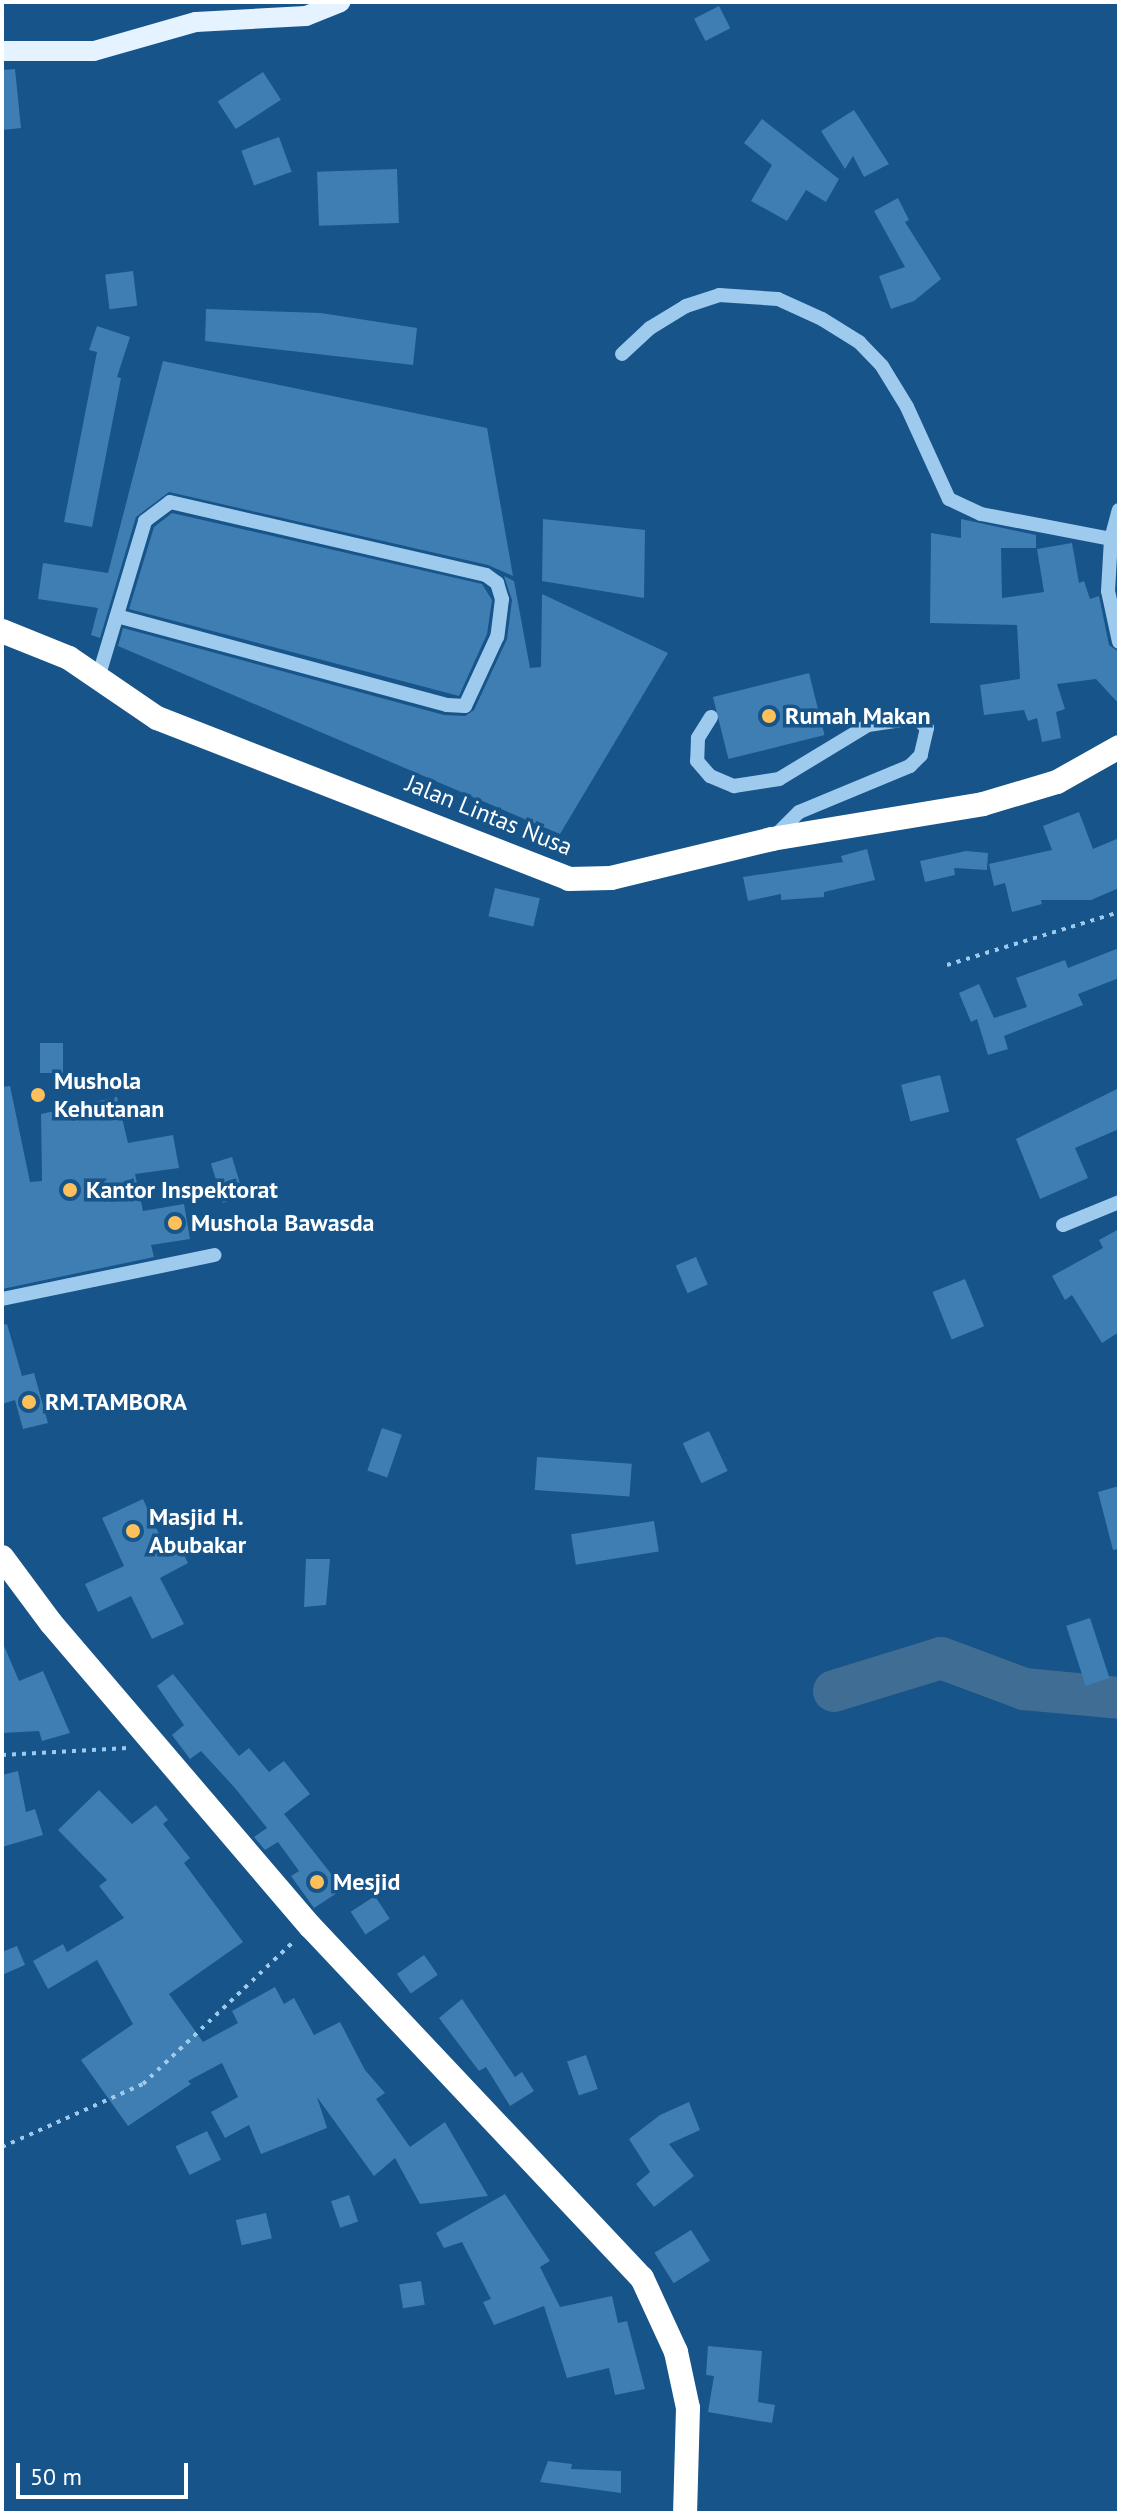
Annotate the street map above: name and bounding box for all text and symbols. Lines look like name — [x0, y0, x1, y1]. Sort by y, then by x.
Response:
place label: Rumah Makan — [785, 702, 931, 730]
marker: Rumah Makan — [760, 707, 778, 725]
street label: Jalan Lintas Nusa — [402, 769, 576, 861]
place label: Mushola Kehutanan — [54, 1067, 164, 1123]
marker: Mushola Kehutanan — [29, 1086, 47, 1104]
place label: Kantor Inspektorat — [86, 1176, 278, 1204]
marker: Kantor Inspektorat — [61, 1181, 79, 1199]
place label: Mushola Bawasda — [191, 1209, 375, 1237]
marker: Mushola Bawasda — [166, 1214, 184, 1232]
place label: RM.TAMBORA — [45, 1388, 187, 1416]
marker: RM.TAMBORA — [20, 1393, 38, 1411]
place label: Masjid H. Abubakar — [149, 1503, 246, 1559]
marker: Masjid H. Abubakar — [124, 1522, 142, 1540]
place label: Mesjid — [333, 1868, 400, 1896]
marker: Mesjid — [308, 1873, 326, 1891]
scale bar — [20, 2447, 192, 2497]
text: 50 m — [30, 2461, 82, 2492]

